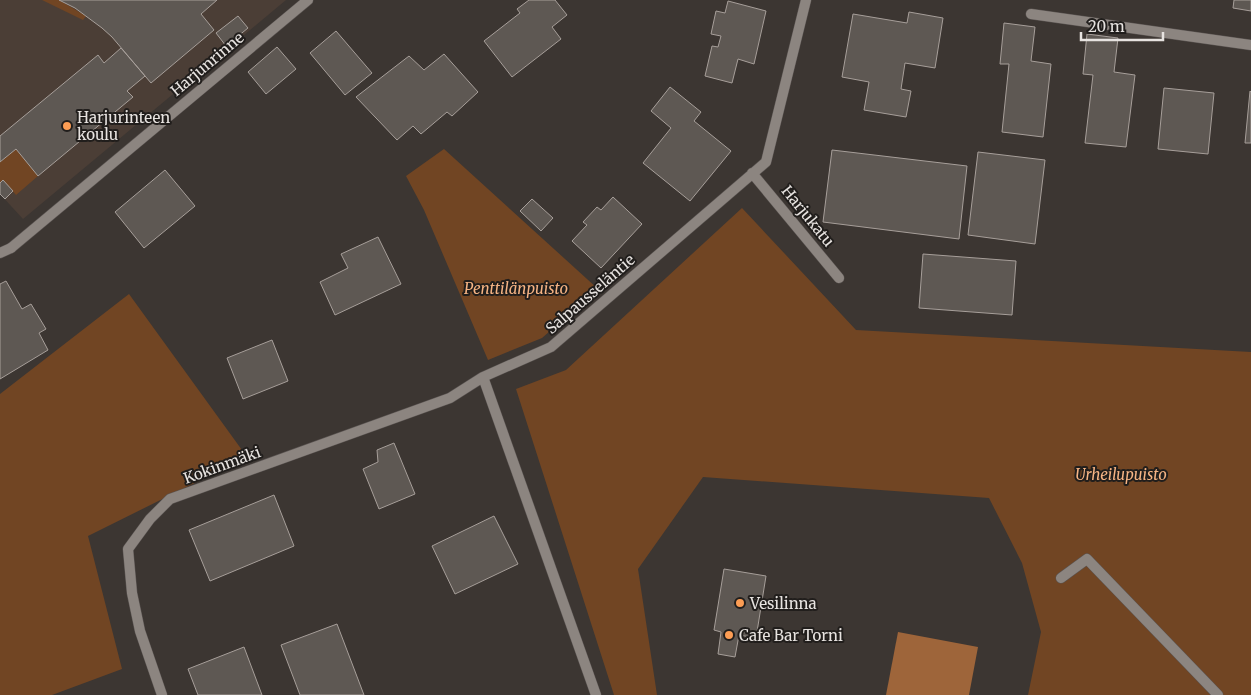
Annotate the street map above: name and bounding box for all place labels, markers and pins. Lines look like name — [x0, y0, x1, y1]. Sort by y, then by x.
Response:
place label: Harjurinteen koulu — [77, 108, 170, 144]
marker: Harjurinteen koulu — [61, 120, 73, 132]
place label: Vesilinna — [749, 594, 817, 613]
marker: Vesilinna — [734, 597, 746, 609]
place label: Cafe Bar Torni — [739, 626, 843, 645]
marker: Cafe Bar Torni — [723, 629, 735, 641]

